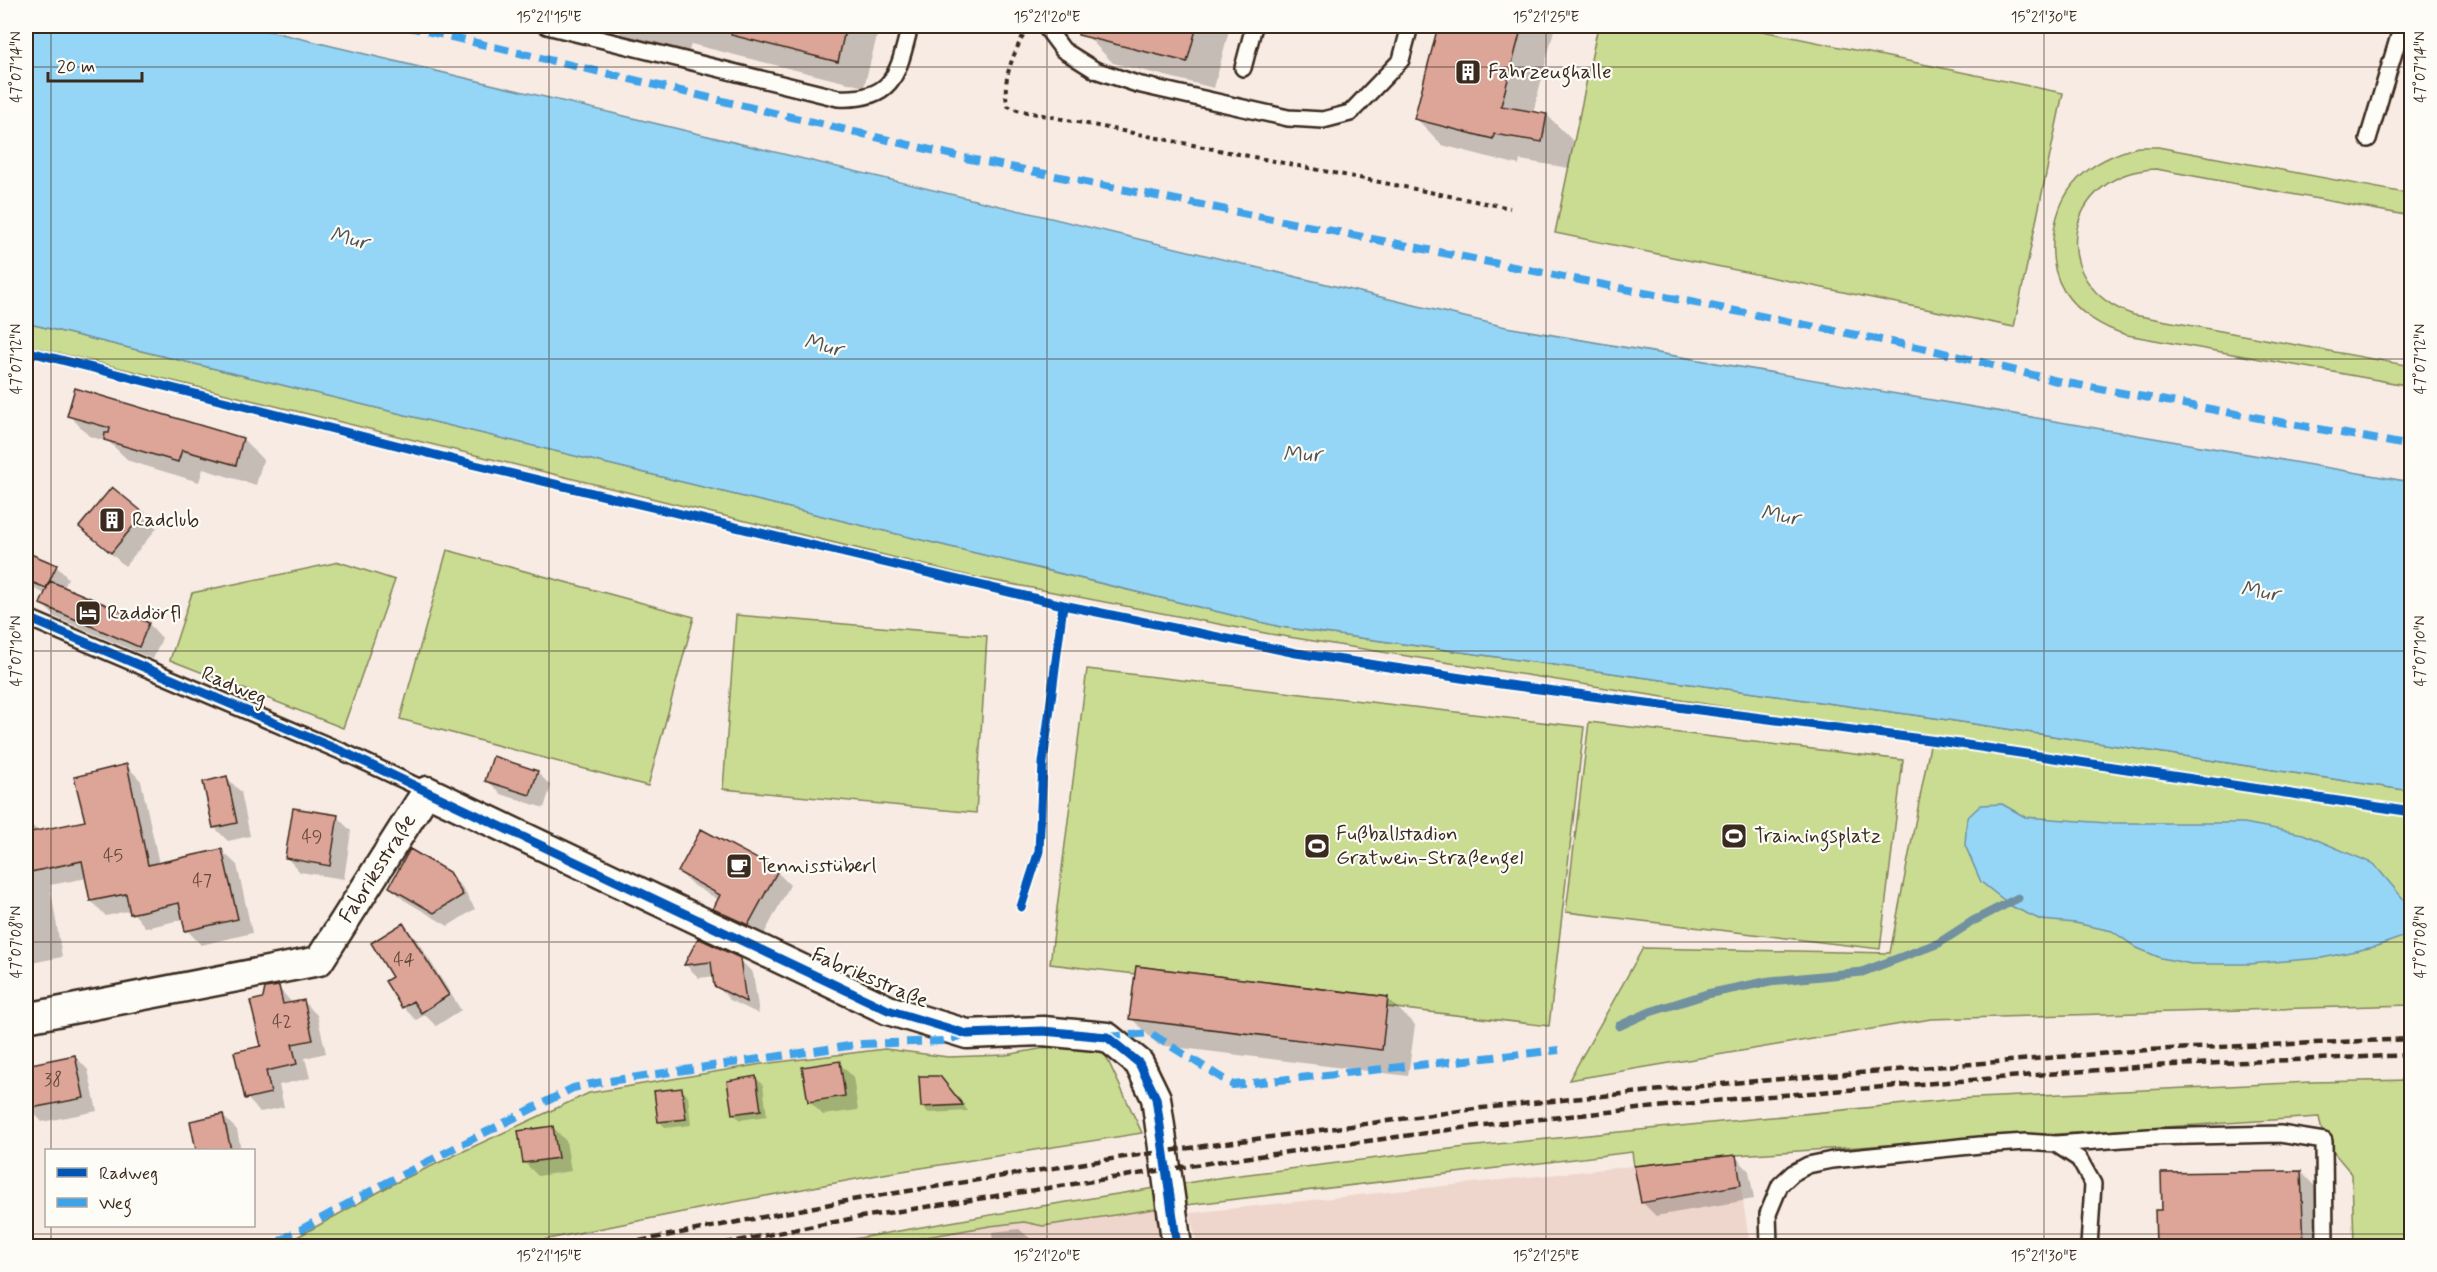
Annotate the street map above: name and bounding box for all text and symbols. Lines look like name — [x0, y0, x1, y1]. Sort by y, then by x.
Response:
text: 15°21'15"E — [516, 8, 582, 28]
text: 15°21'20"E — [1014, 8, 1081, 28]
text: 15°21'25"E — [1513, 8, 1579, 28]
text: 15°21'30"E — [2011, 8, 2077, 28]
text: 47°07'14"N — [7, 31, 27, 103]
text: 47°07'14"N — [2411, 31, 2431, 103]
scale bar — [48, 45, 142, 83]
text: 20 m — [57, 55, 95, 79]
building icon: Fahrzeughalle — [1453, 57, 1483, 87]
place label: Fahrzeughalle — [1488, 58, 1612, 88]
water label: Mur — [327, 221, 374, 258]
text: 47°07'12"N — [7, 324, 27, 394]
text: 47°07'12"N — [2411, 324, 2431, 394]
water label: Mur — [801, 328, 848, 365]
water label: Mur — [1283, 441, 1324, 469]
water label: Mur — [1759, 499, 1804, 533]
building icon: Radclub — [97, 505, 127, 535]
place label: Radclub — [132, 506, 199, 534]
water label: Mur — [2239, 575, 2284, 609]
hotel icon: Raddörfl — [73, 598, 103, 628]
place label: Raddörfl — [107, 599, 182, 627]
text: 47°07'10"N — [7, 615, 27, 687]
text: 47°07'10"N — [2411, 615, 2431, 687]
street label: Radweg — [197, 660, 271, 712]
street label: Fabriksstraße — [333, 809, 423, 929]
place label: Fußballstadion Gratwein-Straßengel — [1336, 820, 1523, 874]
sports icon: Trainingsplatz — [1719, 821, 1749, 851]
place label: Trainingsplatz — [1754, 822, 1881, 852]
house number: 49 — [301, 825, 323, 849]
sports icon: Fußballstadion Gratwein-Straßengel — [1302, 831, 1332, 861]
house number: 45 — [103, 844, 123, 868]
cafe icon: Tennisstüberl — [724, 851, 754, 881]
place label: Tennisstüberl — [758, 852, 877, 880]
house number: 47 — [192, 869, 212, 893]
text: 47°07'08"N — [7, 906, 27, 978]
text: 47°07'08"N — [2411, 906, 2431, 978]
street label: Fabriksstraße — [807, 941, 933, 1015]
house number: 44 — [393, 948, 415, 972]
house number: 42 — [272, 1010, 292, 1034]
house number: 38 — [44, 1068, 62, 1092]
legend — [45, 1149, 255, 1227]
text: Radweg — [99, 1162, 158, 1186]
text: Weg — [99, 1192, 132, 1218]
text: 15°21'15"E — [516, 1247, 582, 1267]
text: 15°21'20"E — [1014, 1247, 1081, 1267]
text: 15°21'25"E — [1513, 1247, 1579, 1267]
text: 15°21'30"E — [2011, 1247, 2077, 1267]

